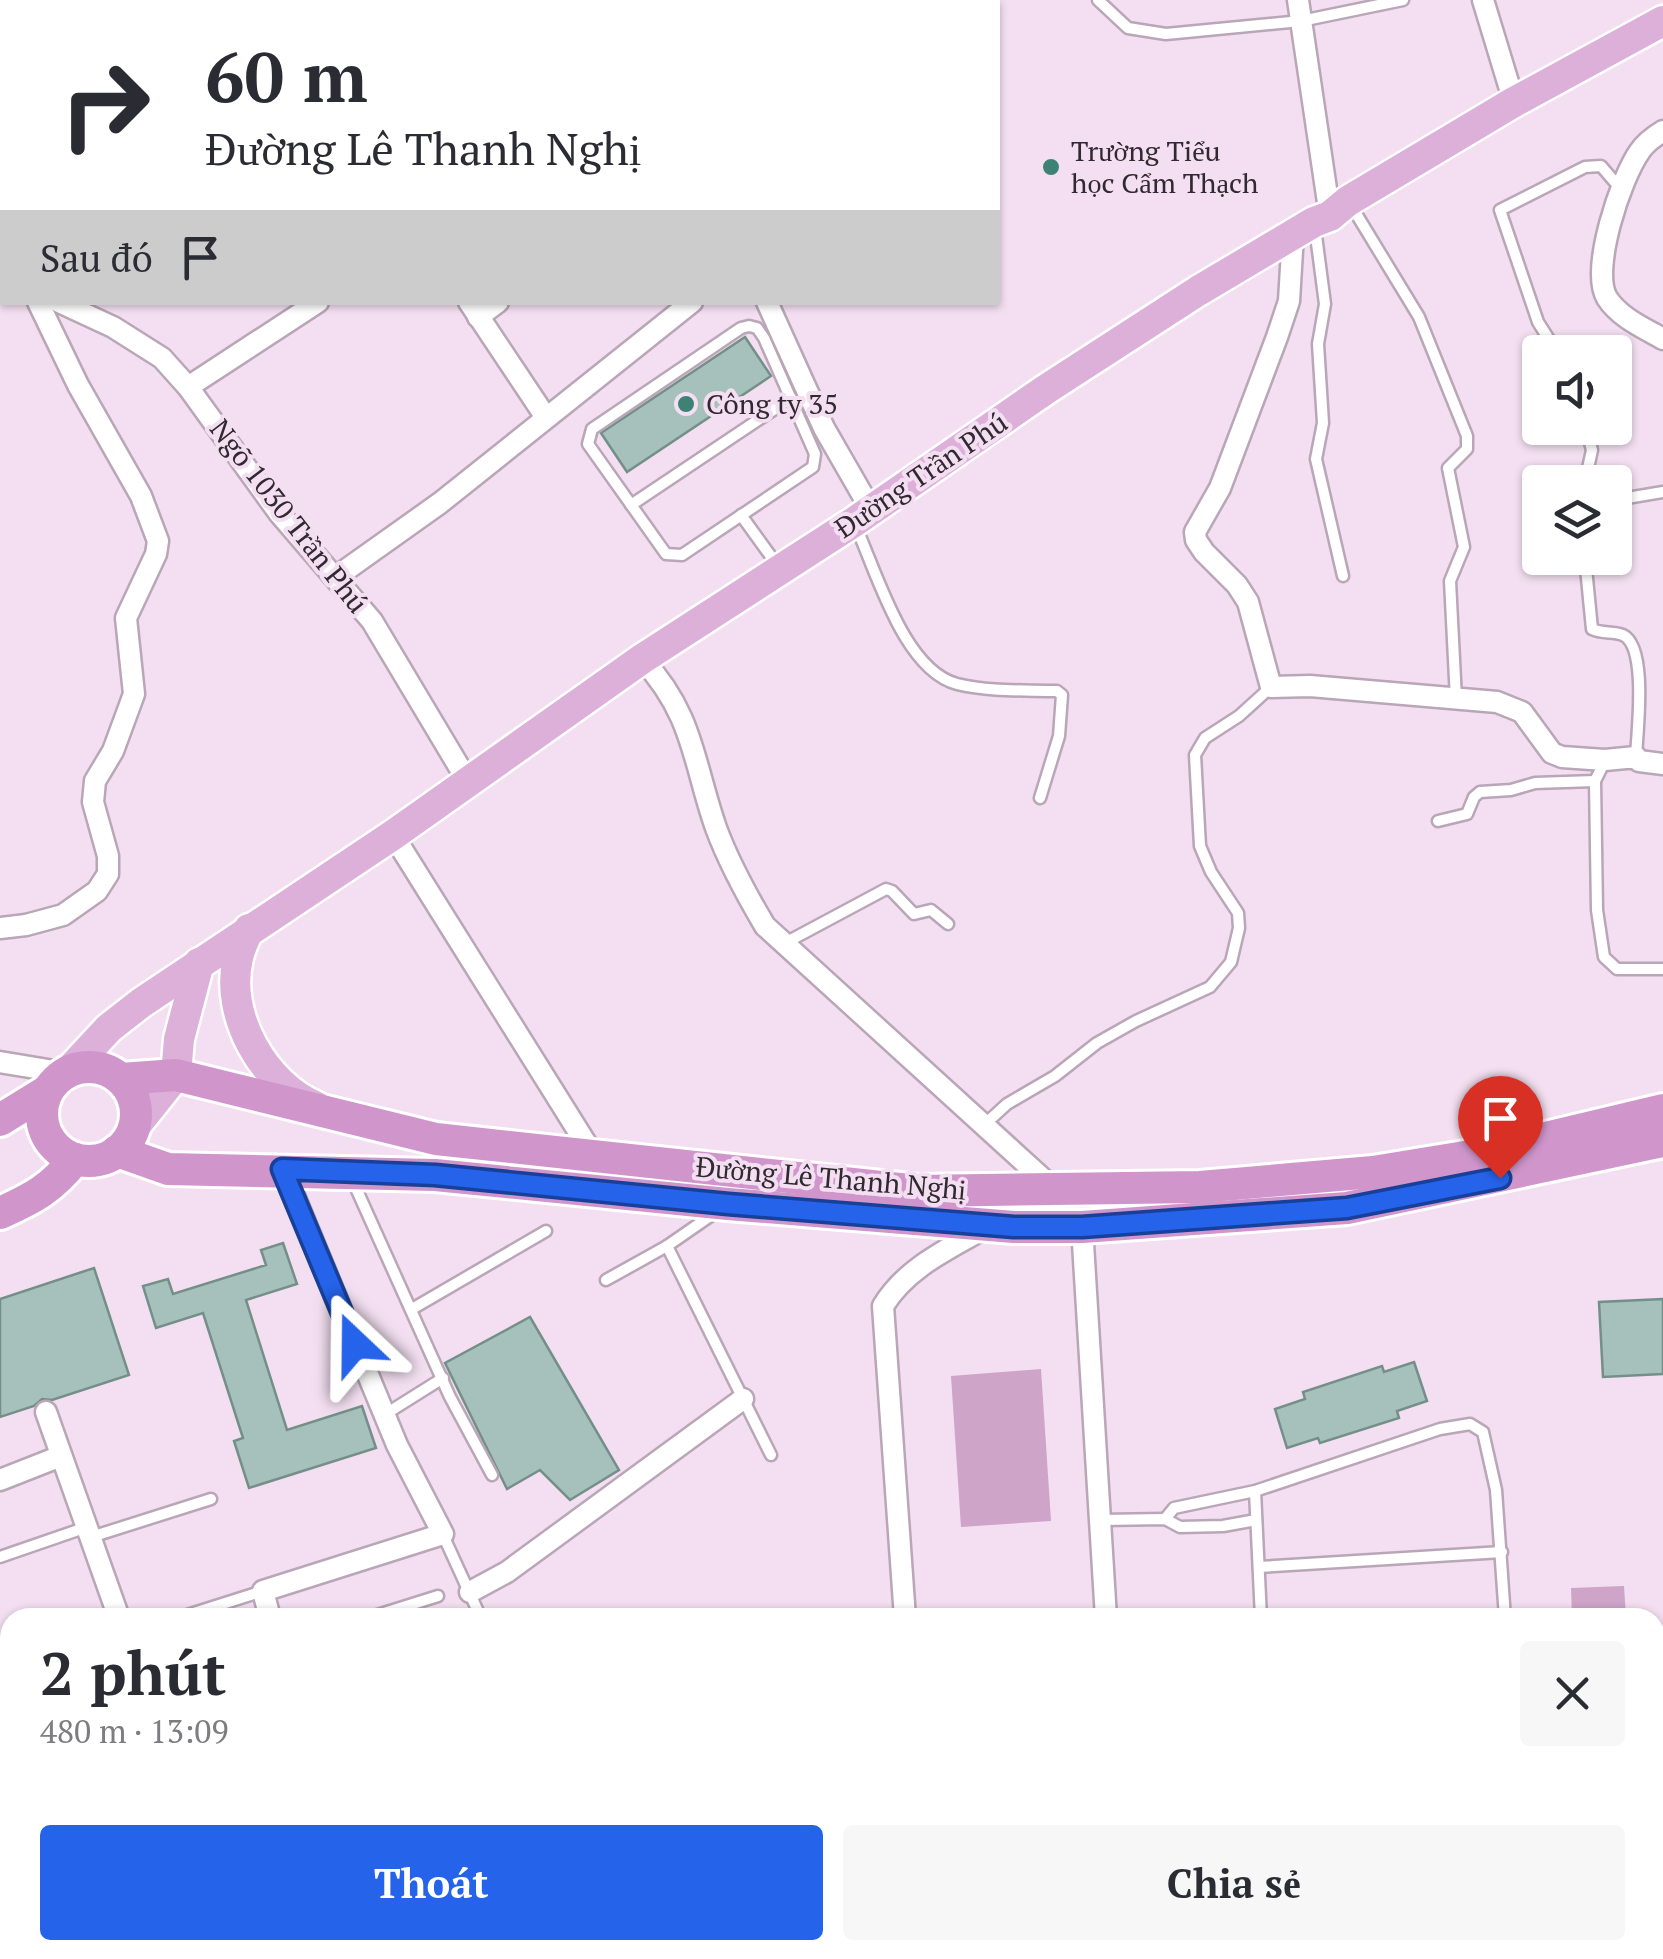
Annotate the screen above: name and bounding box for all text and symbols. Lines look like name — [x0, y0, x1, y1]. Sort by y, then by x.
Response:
text: 60 m — [205, 29, 368, 122]
icon: right — [40, 40, 170, 170]
text: Đường Lê Thanh Nghị — [205, 118, 641, 178]
place label: Trường Tiểu học Cẩm Thạch — [1071, 132, 1258, 201]
marker: Trường Tiểu học Cẩm Thạch — [1040, 156, 1062, 178]
icon: arrive — [173, 230, 228, 285]
text: Sau đó — [40, 233, 153, 283]
map controls — [1522, 335, 1632, 575]
button: sound — [1522, 335, 1632, 445]
place label: Công ty 35 — [706, 385, 838, 422]
marker: Công ty 35 — [675, 393, 697, 415]
street label: Đường Trần Phú — [827, 403, 1014, 546]
street label: Ngõ 1030 Trần Phú — [202, 411, 377, 620]
button: layers — [1522, 465, 1632, 575]
pin — [1458, 1076, 1543, 1179]
icon: arrive — [1473, 1091, 1528, 1146]
street label: Đường Lê Thanh Nghị — [694, 1147, 968, 1208]
position arrow — [303, 1292, 407, 1396]
text: 2 phút — [40, 1633, 226, 1712]
button: close — [1520, 1641, 1625, 1746]
text: 480 m · 13:09 — [40, 1710, 228, 1752]
button: Thoát — [40, 1825, 823, 1940]
button: Chia sẻ — [843, 1825, 1625, 1940]

